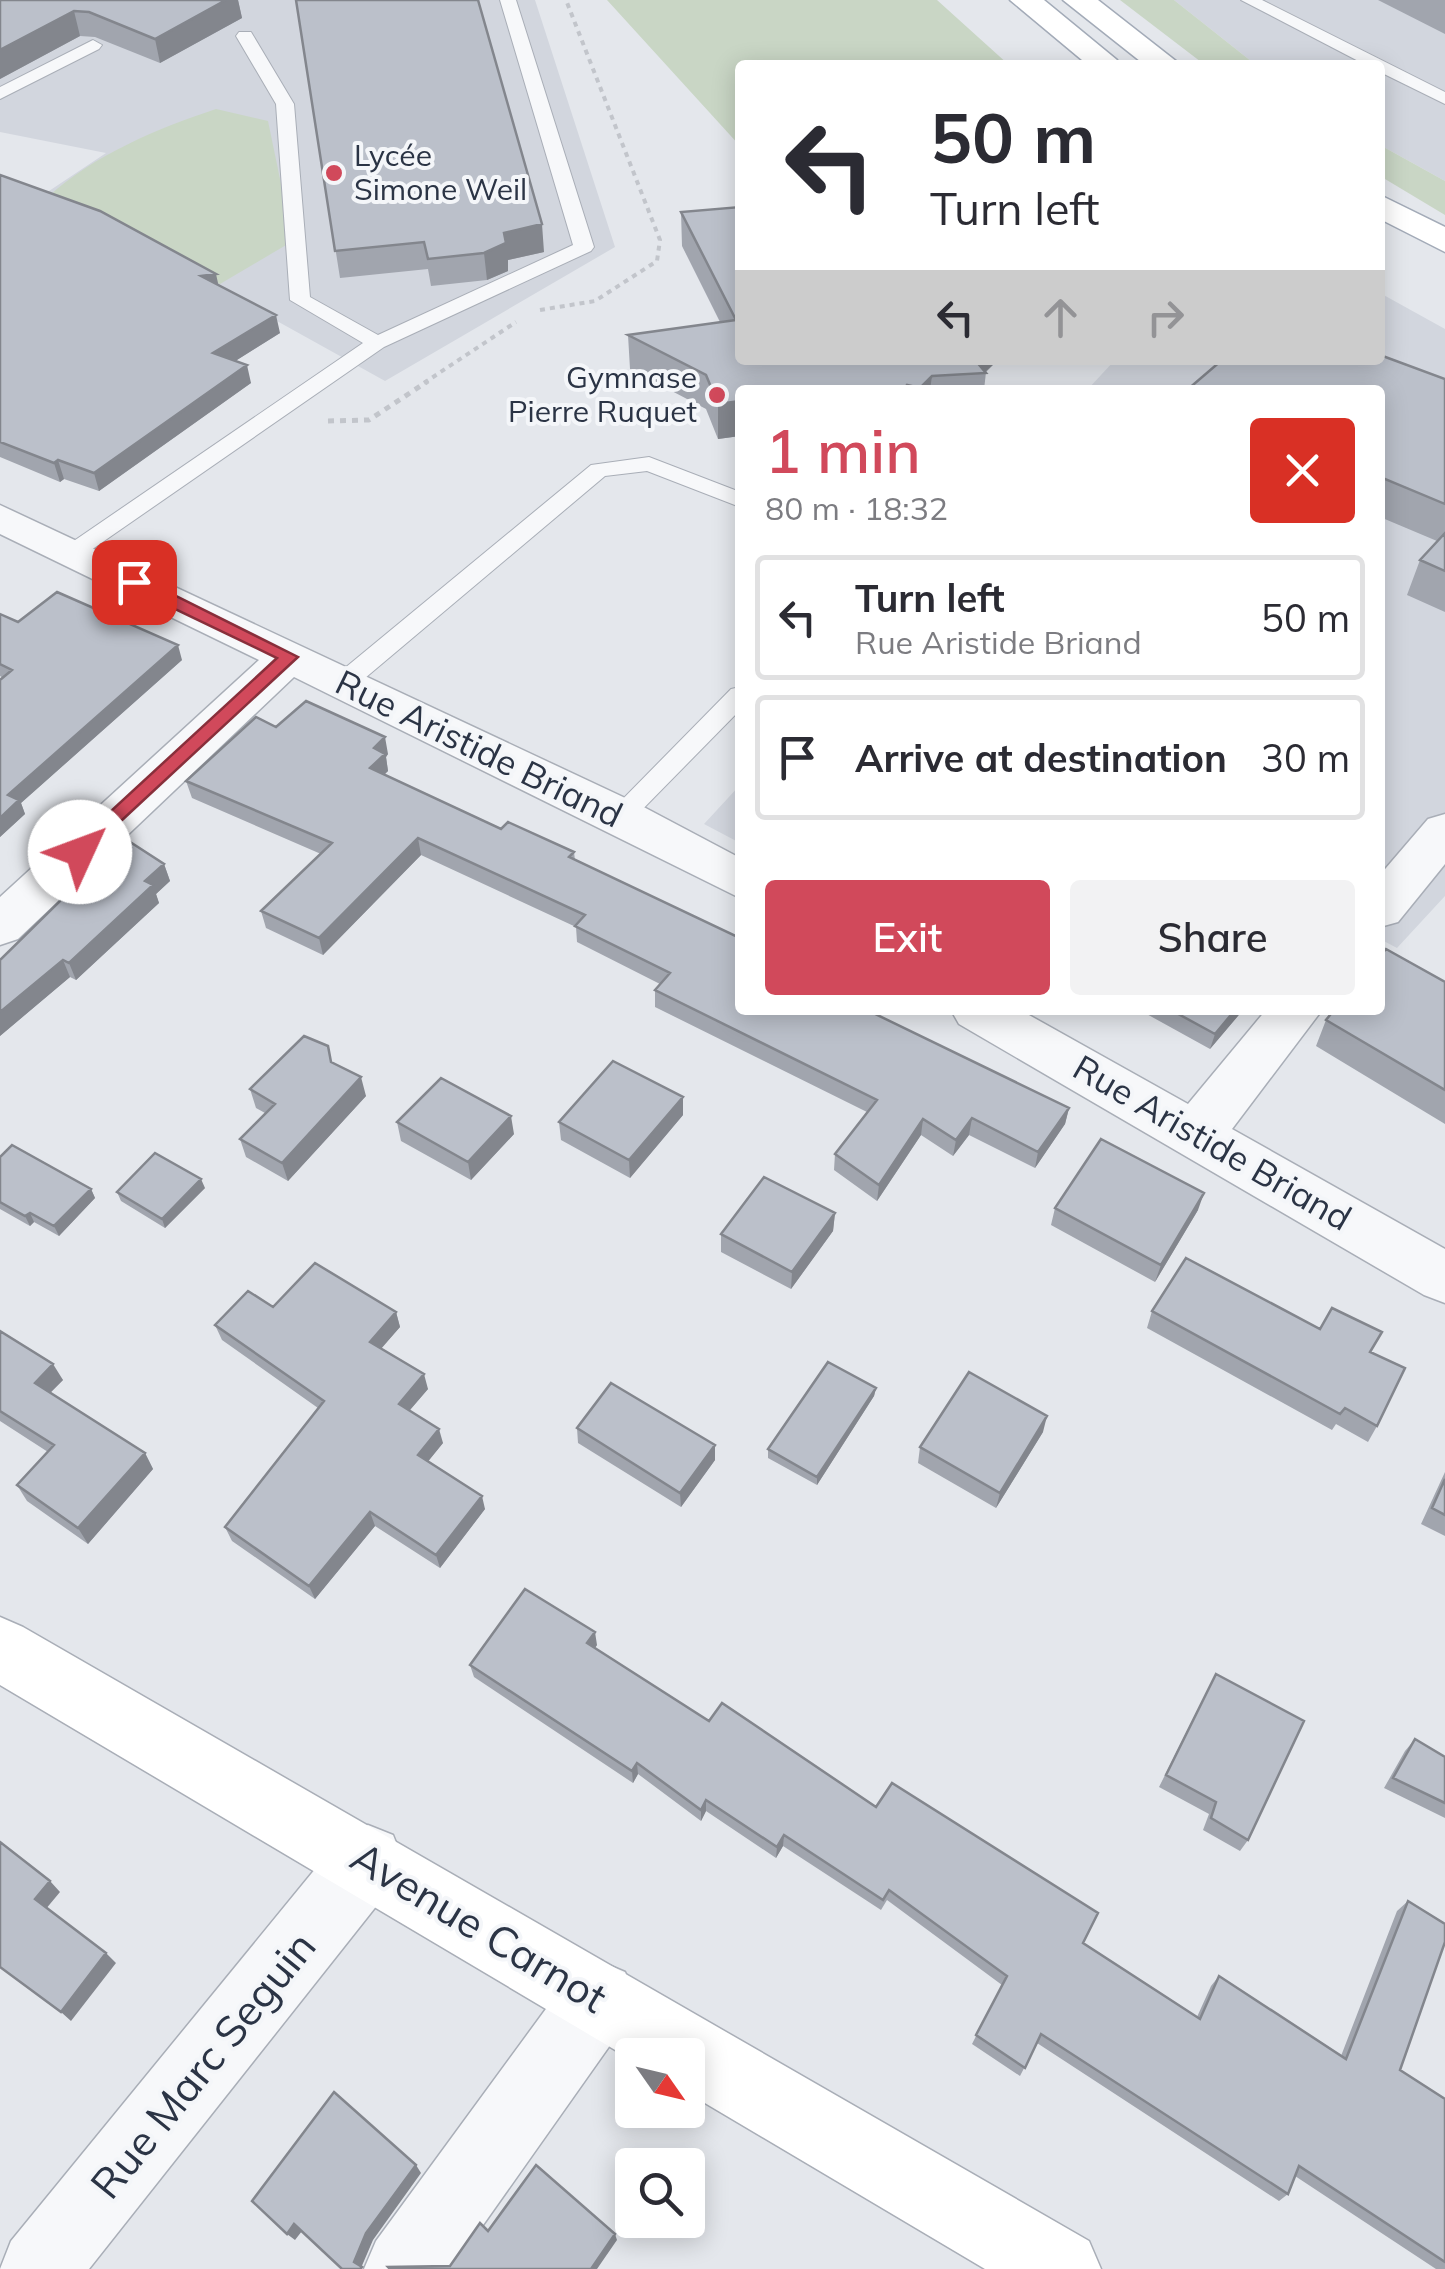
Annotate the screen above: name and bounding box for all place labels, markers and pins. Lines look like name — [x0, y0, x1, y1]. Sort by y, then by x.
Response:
place label: Lycée Simone Weil — [354, 136, 527, 208]
marker: Lycée Simone Weil — [323, 162, 345, 184]
place label: Gymnase Pierre Ruquet — [508, 358, 697, 430]
marker: Gymnase Pierre Ruquet — [706, 384, 728, 406]
pin — [92, 540, 177, 625]

